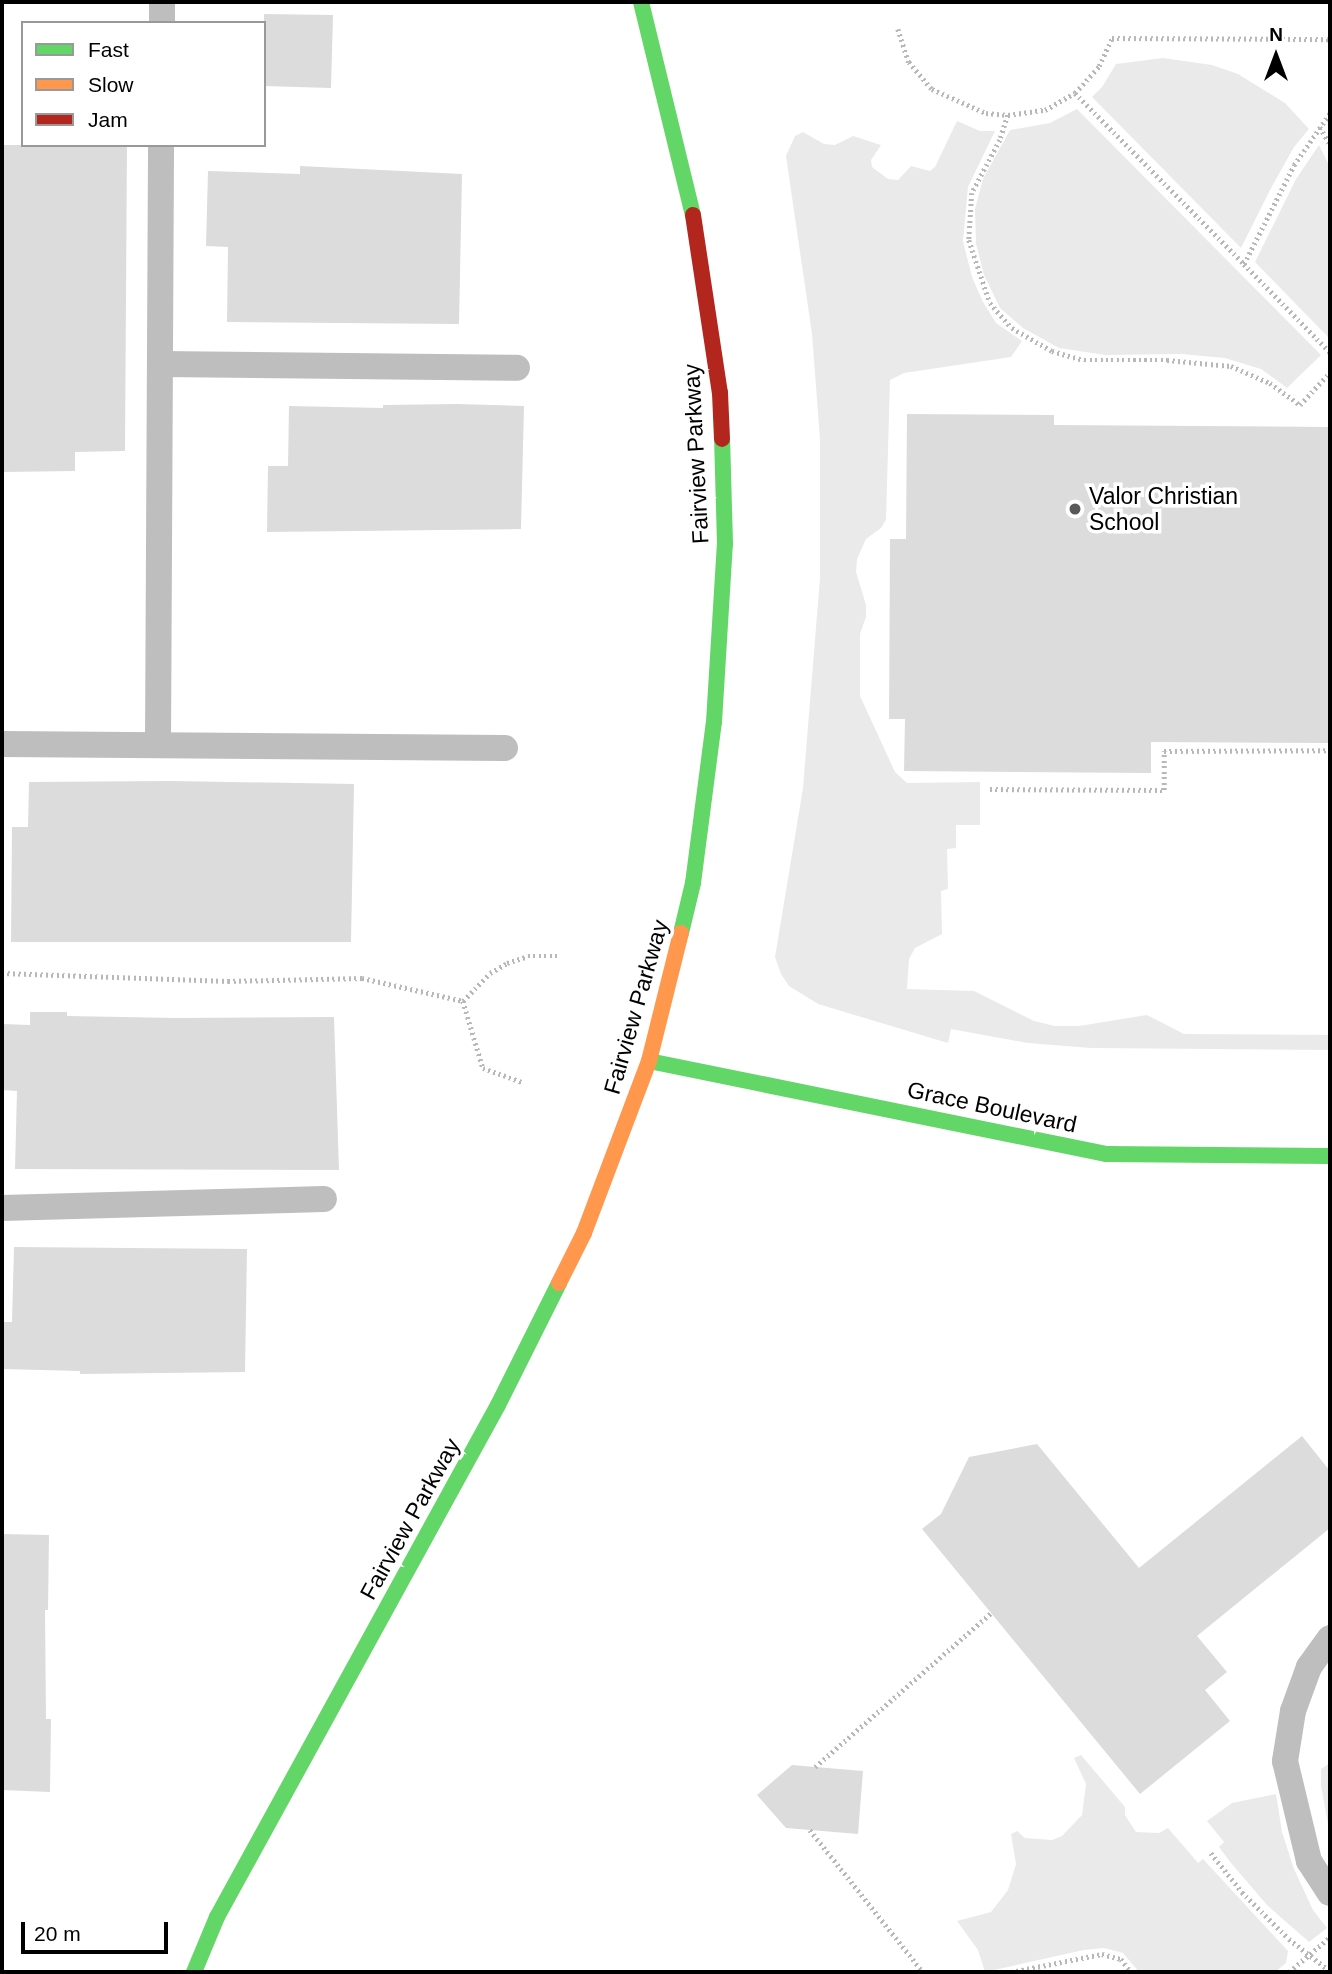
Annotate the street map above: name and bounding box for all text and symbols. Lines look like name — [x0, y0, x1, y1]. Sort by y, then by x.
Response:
legend — [21, 21, 266, 147]
north arrow — [1241, 21, 1311, 91]
text: N — [1269, 24, 1283, 45]
text: Fast — [88, 38, 129, 61]
text: Slow — [88, 73, 134, 96]
text: Jam — [88, 108, 128, 131]
street label: Fairview Parkway — [678, 363, 714, 545]
place label: Valor Christian School — [1089, 482, 1238, 536]
marker: Valor Christian School — [1067, 501, 1083, 517]
street label: Fairview Parkway — [598, 917, 674, 1097]
street label: Grace Boulevard — [905, 1076, 1079, 1138]
street label: Fairview Parkway — [354, 1434, 466, 1604]
scale bar — [24, 1908, 172, 1952]
text: 20 m — [34, 1922, 81, 1945]

